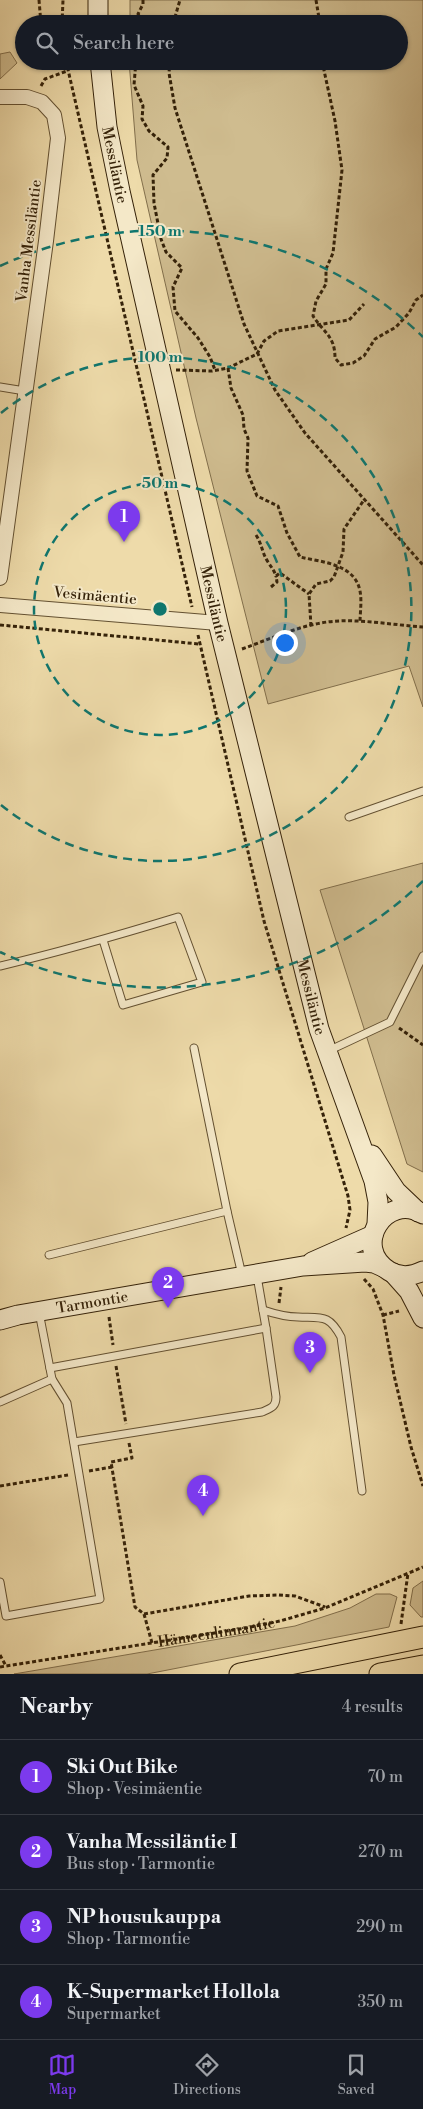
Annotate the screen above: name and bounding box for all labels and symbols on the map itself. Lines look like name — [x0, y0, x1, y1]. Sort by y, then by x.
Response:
street label: Messiläntie — [98, 125, 132, 205]
street label: Vanha Messiläntie — [12, 179, 46, 304]
text: 150 m — [138, 222, 182, 241]
text: 100 m — [138, 348, 183, 367]
text: 50 m — [142, 474, 178, 493]
pin: 1 — [108, 501, 140, 542]
street label: Messiläntie — [196, 564, 232, 644]
street label: Vesimäentie — [52, 583, 137, 609]
centre of rings — [151, 600, 169, 618]
your location — [272, 630, 298, 656]
street label: Messiläntie — [292, 957, 330, 1038]
pin: 2 — [152, 1267, 184, 1308]
street label: Tarmontie — [55, 1287, 130, 1318]
pin: 3 — [294, 1332, 326, 1373]
pin: 4 — [187, 1475, 219, 1516]
street label: Hämeenlinnantie — [156, 1613, 277, 1651]

